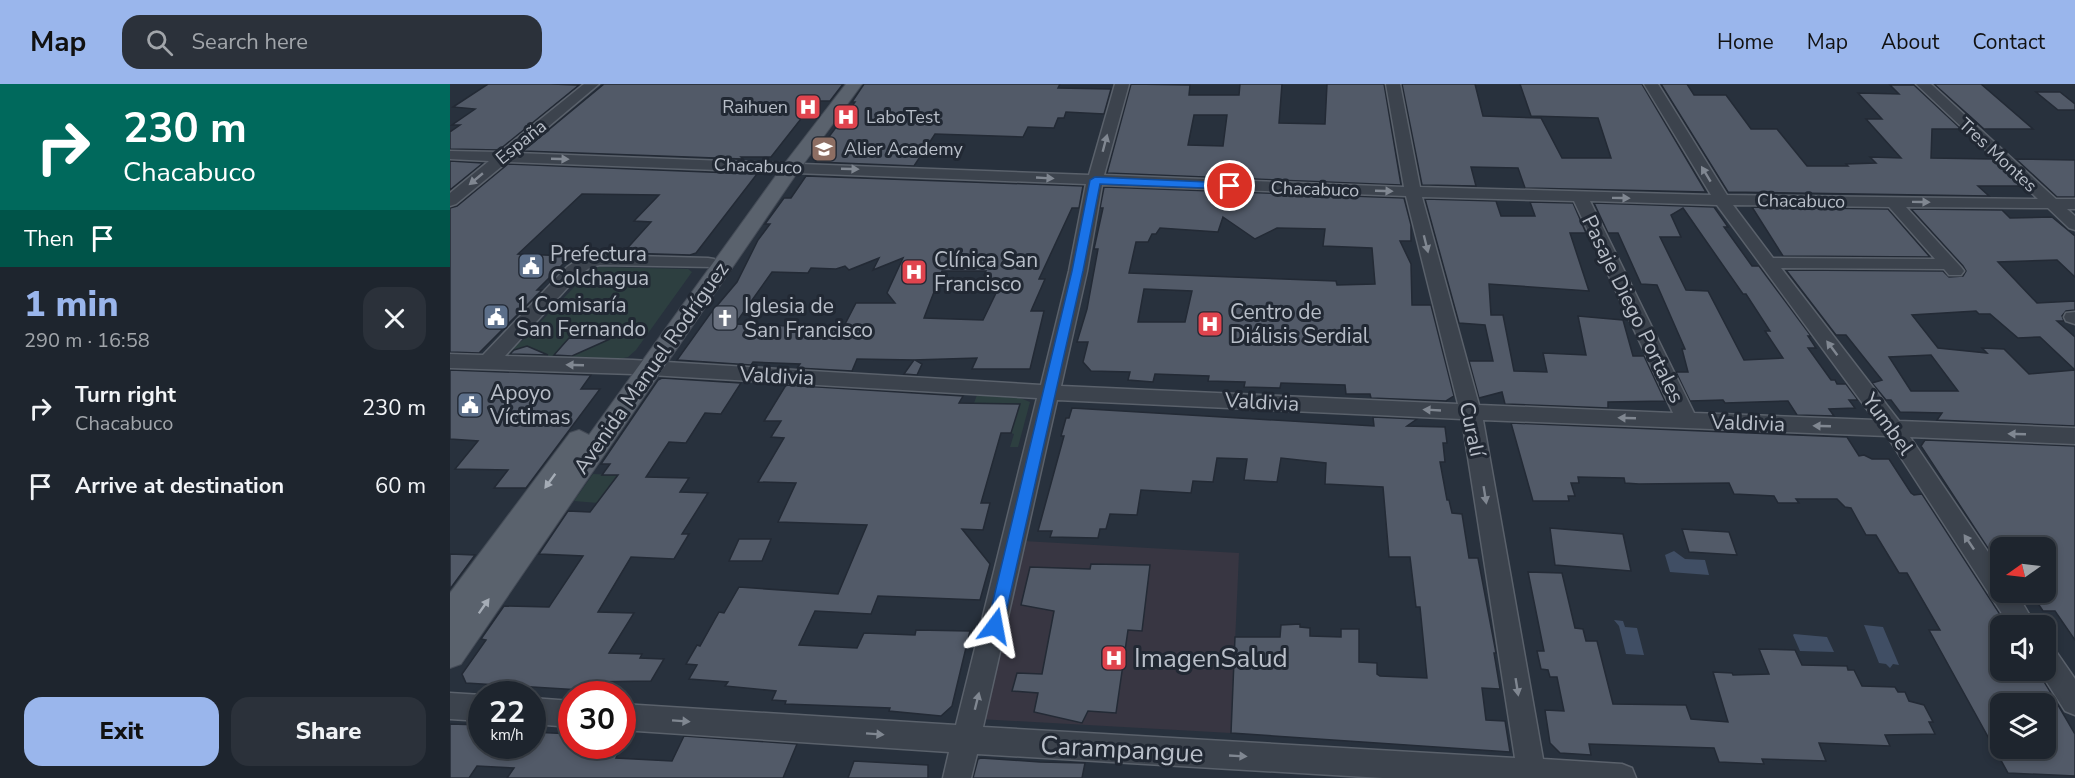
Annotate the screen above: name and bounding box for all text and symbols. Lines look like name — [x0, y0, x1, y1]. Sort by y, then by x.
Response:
search box — [122, 15, 542, 69]
text: Map — [30, 23, 86, 61]
icon: search — [143, 26, 176, 59]
text: Search here — [191, 27, 308, 57]
text: Home — [1717, 28, 1774, 56]
text: Map — [1807, 28, 1848, 56]
text: About — [1881, 28, 1939, 56]
text: Contact — [1972, 28, 2045, 56]
hospital icon: Raihuen — [793, 92, 823, 122]
place label: Raihuen — [722, 95, 788, 119]
text: 230 m — [123, 100, 247, 157]
hospital icon: LaboTest — [831, 102, 861, 132]
place label: LaboTest — [866, 105, 940, 129]
icon: right — [24, 108, 102, 186]
street label: Tres Montes — [1954, 113, 2042, 197]
street label: España — [491, 114, 551, 170]
one-way arrow — [1101, 133, 1110, 151]
school or university icon: Alier Academy — [809, 134, 839, 164]
place label: Alier Academy — [844, 137, 963, 161]
street label: Chacabuco — [713, 152, 803, 180]
text: Chacabuco — [123, 154, 256, 191]
one-way arrow — [551, 155, 570, 164]
pin — [1204, 160, 1255, 211]
one-way arrow — [841, 165, 860, 174]
one-way arrow — [1700, 166, 1711, 182]
icon: arrive — [1213, 169, 1246, 202]
one-way arrow — [469, 172, 484, 185]
one-way arrow — [1036, 173, 1055, 182]
street label: Chacabuco — [1270, 175, 1360, 203]
one-way arrow — [1375, 187, 1394, 196]
street label: Chacabuco — [1757, 188, 1845, 214]
one-way arrow — [1612, 193, 1631, 203]
one-way arrow — [1912, 197, 1931, 207]
street label: Pasaje Diego Portales — [1575, 210, 1691, 408]
icon: arrive — [86, 222, 119, 255]
text: Then — [24, 224, 74, 254]
one-way arrow — [1422, 235, 1431, 253]
place label: Prefectura Colchagua — [550, 240, 649, 292]
place label: Clínica San Francisco — [934, 246, 1038, 298]
public building icon: Prefectura Colchagua — [516, 251, 546, 281]
street label: Avenida Manuel Rodríguez — [567, 256, 735, 480]
hospital icon: Clínica San Francisco — [899, 257, 929, 287]
text: 1 min — [24, 280, 119, 329]
button: close — [363, 287, 426, 350]
place label: 1 Comisaría San Fernando — [516, 291, 646, 343]
place label: Iglesia de San Francisco — [744, 292, 873, 344]
place label: Centro de Diálisis Serdial — [1230, 298, 1370, 350]
public building icon: 1 Comisaría San Fernando — [481, 302, 511, 332]
church icon: Iglesia de San Francisco — [710, 303, 740, 333]
hospital icon: Centro de Diálisis Serdial — [1195, 309, 1225, 339]
text: 290 m · 16:58 — [24, 327, 150, 354]
one-way arrow — [1826, 341, 1838, 357]
one-way arrow — [565, 360, 584, 369]
street label: Valdivia — [738, 360, 815, 392]
place label: Apoyo Víctimas — [489, 379, 571, 431]
text: Turn right — [75, 380, 176, 410]
street label: Valdivia — [1223, 386, 1300, 418]
street label: Yumbel — [1855, 386, 1920, 461]
public building icon: Apoyo Víctimas — [455, 390, 485, 420]
icon: right — [24, 392, 57, 425]
text: 230 m — [362, 393, 426, 423]
street label: Curalí — [1453, 399, 1492, 460]
one-way arrow — [1423, 405, 1442, 414]
street label: Valdivia — [1709, 408, 1786, 438]
text: Chacabuco — [75, 410, 173, 437]
one-way arrow — [1617, 414, 1636, 423]
one-way arrow — [1812, 422, 1831, 431]
one-way arrow — [2007, 429, 2026, 438]
icon: arrive — [24, 470, 57, 503]
text: Arrive at destination — [75, 471, 284, 501]
text: 60 m — [375, 471, 426, 501]
one-way arrow — [544, 472, 556, 488]
one-way arrow — [1481, 486, 1490, 505]
one-way arrow — [1963, 534, 1974, 550]
north arrow — [1990, 537, 2056, 603]
map controls — [1990, 537, 2056, 759]
position arrow — [963, 594, 1027, 658]
one-way arrow — [478, 599, 490, 615]
button: sound — [1990, 615, 2056, 681]
place label: ImagenSalud — [1134, 641, 1288, 676]
hospital icon: ImagenSalud — [1099, 643, 1129, 673]
one-way arrow — [1512, 678, 1521, 697]
speed limit sign: 30 — [558, 681, 636, 759]
text: 22 — [489, 692, 525, 733]
one-way arrow — [972, 692, 982, 710]
button: layers — [1990, 693, 2056, 759]
button: Exit — [24, 697, 219, 766]
button: Share — [231, 697, 426, 766]
one-way arrow — [671, 716, 690, 726]
text: km/h — [490, 725, 524, 745]
street label: Carampangue — [1039, 728, 1204, 771]
one-way arrow — [866, 729, 885, 739]
one-way arrow — [1228, 751, 1247, 761]

